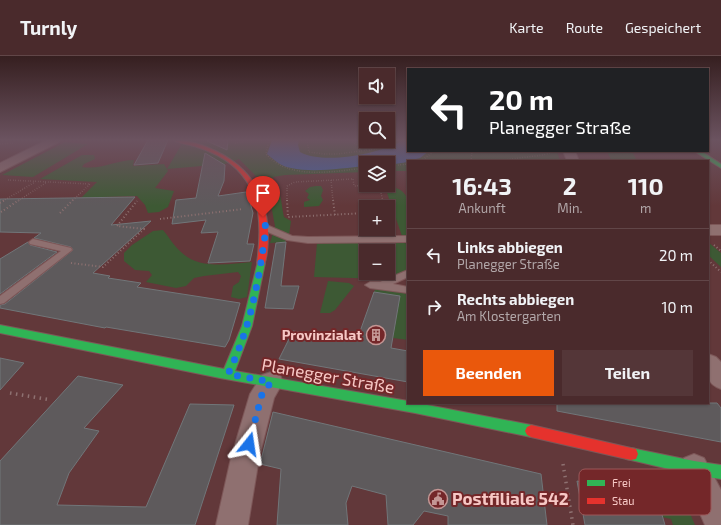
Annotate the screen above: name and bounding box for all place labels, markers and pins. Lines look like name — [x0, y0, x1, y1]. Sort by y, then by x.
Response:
pin — [246, 176, 280, 217]
building icon: Provinzialat — [365, 324, 387, 346]
place label: Provinzialat — [282, 326, 362, 343]
public building icon: Postfiliale 542 — [427, 488, 449, 510]
place label: Postfiliale 542 — [452, 488, 569, 508]

